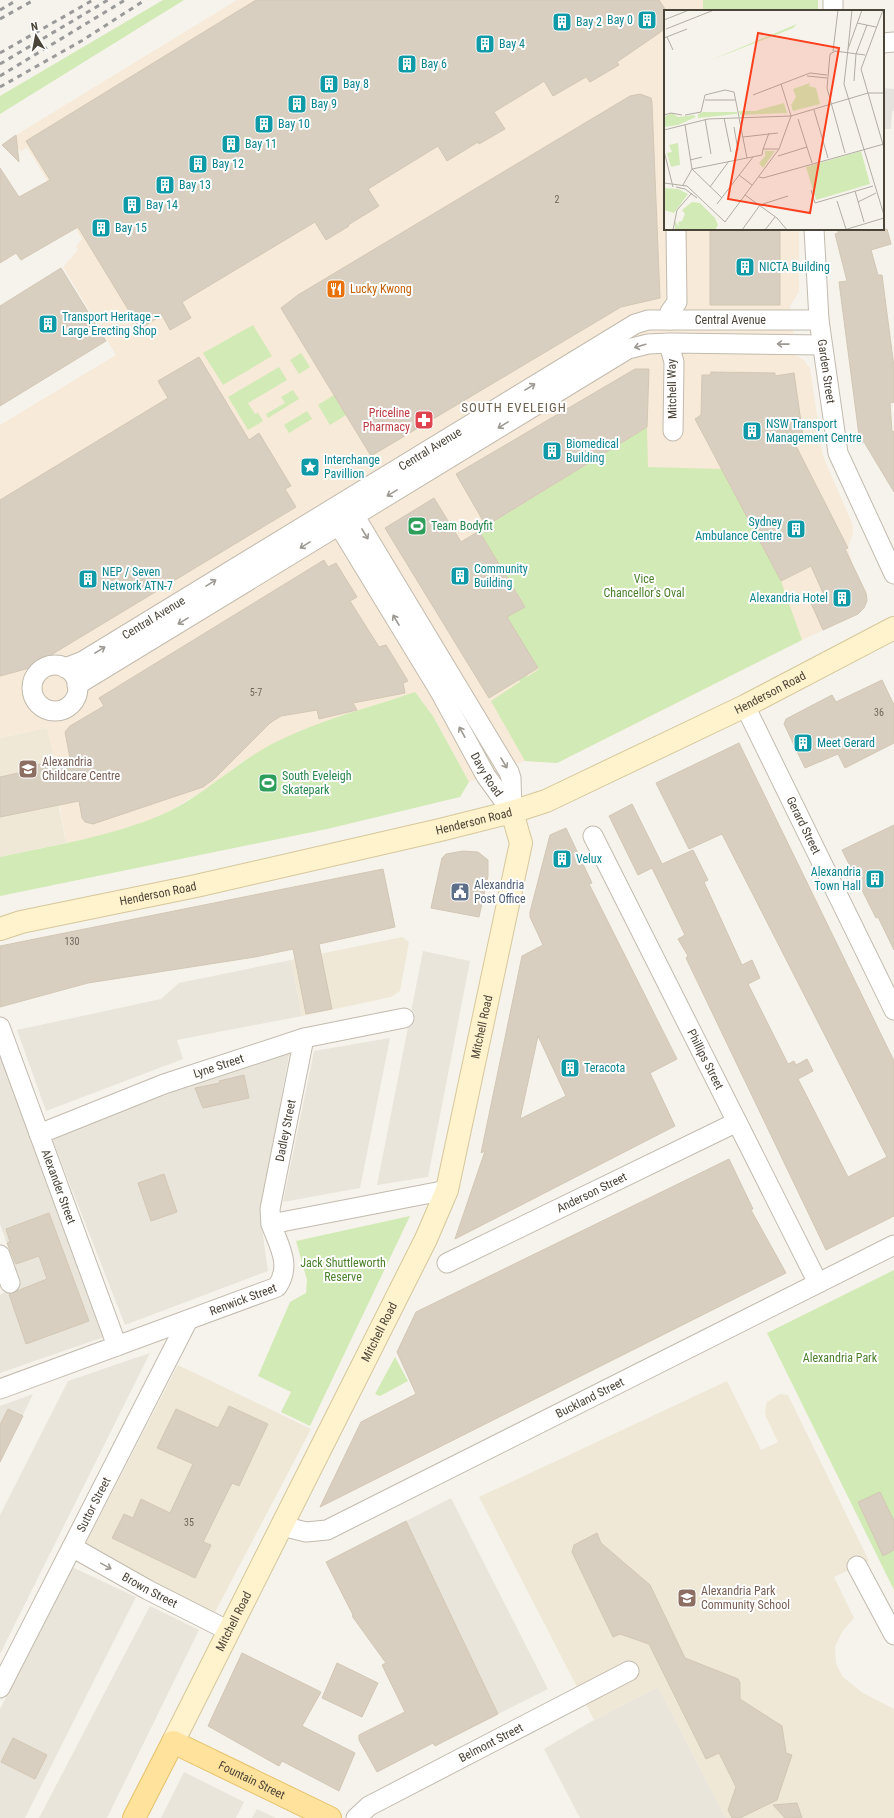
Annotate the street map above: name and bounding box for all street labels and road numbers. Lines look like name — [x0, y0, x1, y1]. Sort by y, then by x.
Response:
street label: Central Avenue — [695, 313, 766, 327]
street label: Garden Street — [815, 338, 838, 405]
street label: Mitchell Way — [664, 359, 680, 419]
street label: Central Avenue — [396, 424, 464, 474]
street label: Central Avenue — [120, 593, 188, 642]
street label: Henderson Road — [732, 668, 808, 717]
street label: Davy Road — [468, 750, 506, 799]
street label: Gerard Street — [784, 794, 824, 857]
street label: Henderson Road — [434, 805, 514, 838]
street label: Henderson Road — [118, 879, 198, 909]
street label: Mitchell Road — [468, 994, 495, 1060]
street label: Phillips Street — [684, 1027, 727, 1092]
street label: Lyne Street — [191, 1051, 246, 1081]
street label: Dadley Street — [273, 1098, 299, 1163]
street label: Alexander Street — [38, 1147, 79, 1226]
street label: Anderson Street — [554, 1169, 630, 1216]
street label: Renwick Street — [208, 1281, 279, 1318]
street label: Mitchell Road — [358, 1300, 400, 1364]
street label: Buckland Street — [553, 1375, 627, 1421]
street label: Suttor Street — [74, 1474, 114, 1534]
street label: Brown Street — [120, 1570, 180, 1611]
street label: Mitchell Road — [213, 1589, 254, 1653]
street label: Belmont Street — [456, 1720, 526, 1765]
street label: Fountain Street — [216, 1758, 288, 1802]

